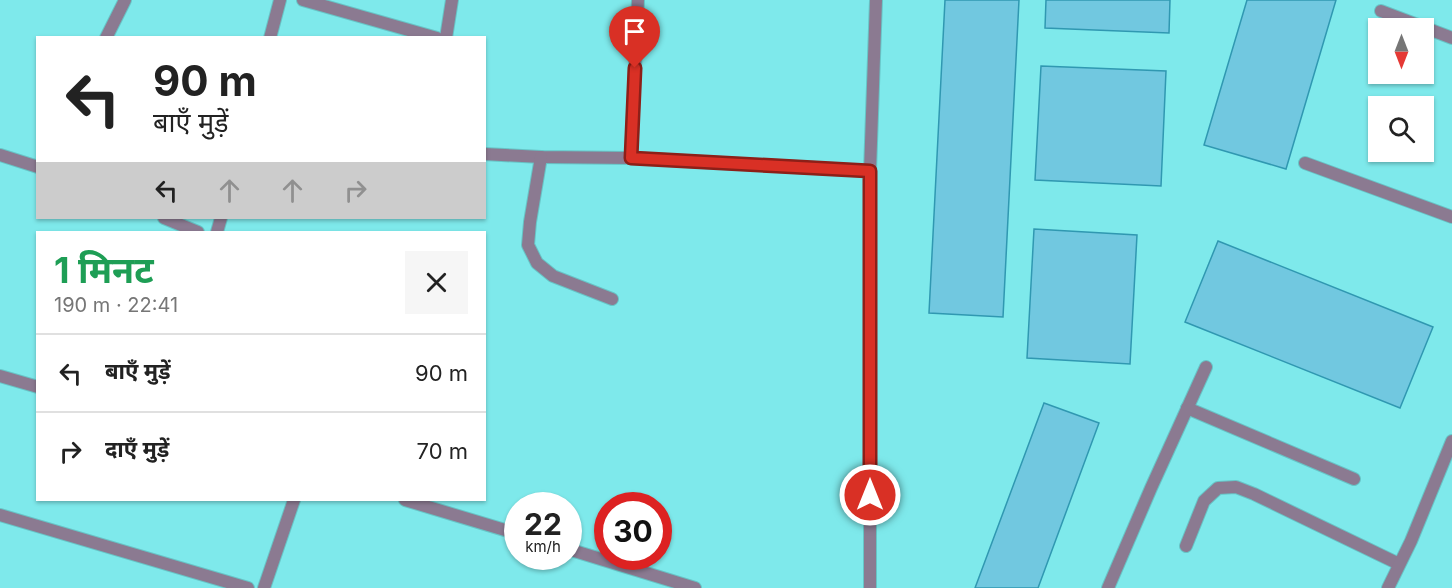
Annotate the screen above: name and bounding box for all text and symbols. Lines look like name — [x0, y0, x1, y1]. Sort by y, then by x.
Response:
pin — [609, 6, 660, 68]
icon: arrive — [618, 15, 651, 48]
north arrow — [1368, 18, 1434, 84]
map controls — [1368, 18, 1434, 162]
text: 90 m — [153, 55, 257, 106]
icon: left — [54, 60, 132, 138]
button: search — [1368, 96, 1434, 162]
text: बाएँ मुड़ें — [153, 106, 229, 139]
icon: left — [150, 174, 183, 207]
icon: ahead — [213, 174, 246, 207]
icon: ahead — [276, 174, 309, 207]
icon: right — [339, 174, 372, 207]
text: 1 मिनट — [54, 248, 154, 292]
button: close — [405, 251, 468, 314]
text: 190 m · 22:41 — [54, 293, 178, 317]
icon: left — [54, 357, 87, 390]
text: बाएँ मुड़ें — [105, 358, 171, 384]
text: 90 m — [415, 360, 468, 386]
icon: right — [54, 435, 87, 468]
text: दाएँ मुड़ें — [105, 436, 169, 462]
text: 70 m — [417, 438, 468, 464]
position arrow — [838, 463, 902, 527]
speed limit sign: 30 — [594, 492, 672, 570]
text: 22 — [524, 506, 562, 542]
text: km/h — [525, 537, 561, 556]

